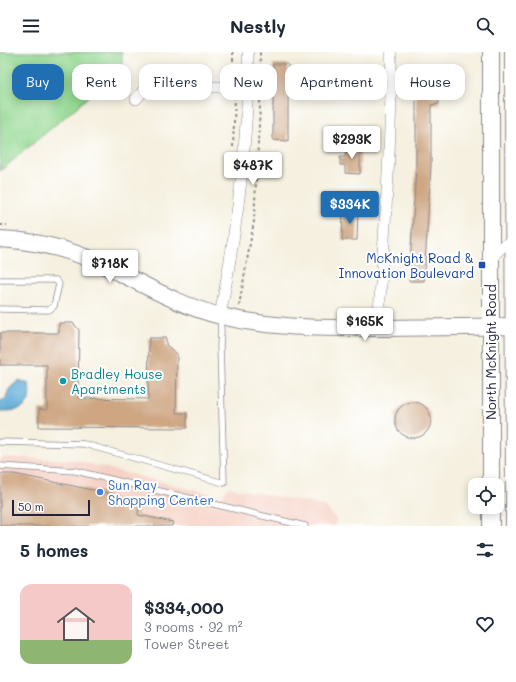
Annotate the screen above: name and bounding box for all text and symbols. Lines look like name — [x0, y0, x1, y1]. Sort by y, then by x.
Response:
text: Nestly — [230, 14, 286, 38]
icon: menu — [20, 15, 42, 37]
icon: search — [474, 15, 496, 37]
chip: Buy — [12, 64, 64, 100]
chip: Rent — [72, 64, 131, 100]
chip: Filters — [139, 64, 212, 100]
chip: New — [220, 64, 277, 100]
chip: Apartment — [285, 64, 387, 100]
chip: House — [395, 64, 465, 100]
pin: $293K — [324, 126, 380, 160]
text: $293K — [332, 130, 372, 147]
pin: $487K — [225, 152, 281, 186]
text: $487K — [233, 156, 273, 173]
pin: $334K — [322, 191, 378, 225]
text: $334K — [330, 195, 370, 212]
place label: McKnight Road & Innovation Boulevard — [339, 249, 474, 281]
pin: $718K — [82, 250, 138, 284]
text: $718K — [91, 254, 129, 271]
marker: McKnight Road & Innovation Boulevard — [477, 260, 487, 270]
street label: North McKnight Road — [482, 284, 499, 420]
pin: $165K — [337, 308, 393, 342]
text: $165K — [346, 312, 384, 329]
place label: Bradley House Apartments — [71, 365, 163, 397]
marker: Bradley House Apartments — [58, 376, 68, 386]
place label: Sun Ray Shopping Center — [108, 476, 214, 508]
map controls — [468, 478, 504, 514]
button: locate — [468, 478, 504, 514]
marker: Sun Ray Shopping Center — [95, 487, 105, 497]
scale bar — [12, 498, 90, 517]
text: 50 m — [18, 499, 44, 514]
text: 5 homes — [20, 539, 88, 561]
icon: filters — [474, 539, 496, 561]
text: $334,000 — [144, 596, 224, 618]
icon: home — [52, 600, 100, 648]
icon: heart — [474, 613, 496, 635]
text: 3 rooms · 92 m² — [144, 618, 243, 635]
text: Tower Street — [144, 635, 229, 652]

